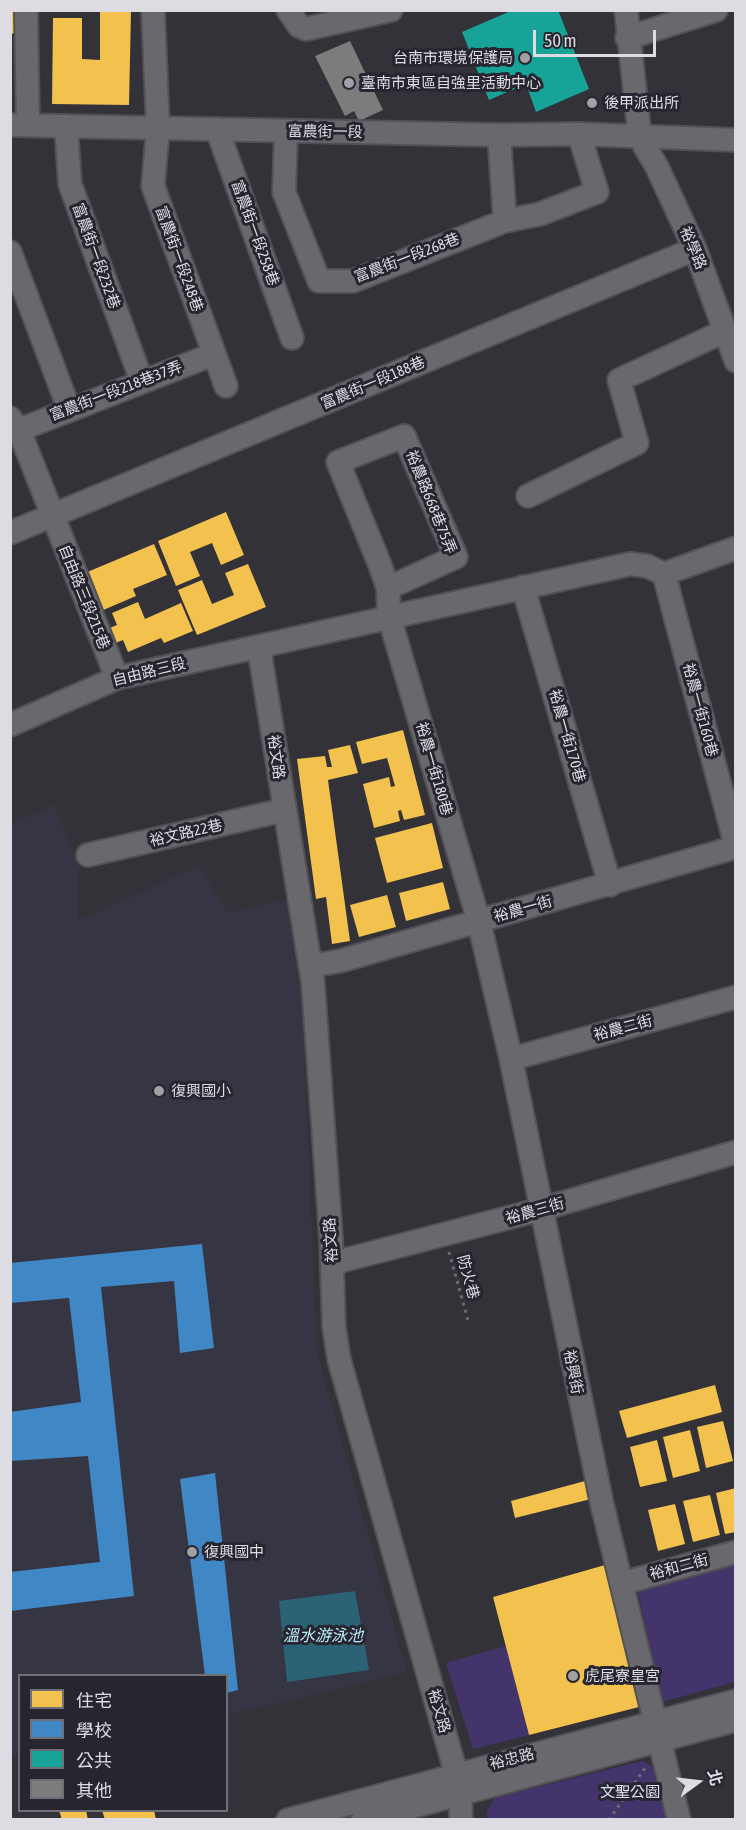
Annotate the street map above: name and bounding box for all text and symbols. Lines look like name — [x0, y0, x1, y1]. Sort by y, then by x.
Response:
scale bar — [536, 18, 659, 56]
text: 50 m — [544, 30, 576, 51]
place label: 台南市環境保護局 — [393, 49, 513, 67]
marker: 台南市環境保護局 — [518, 51, 532, 65]
place label: 臺南市東區自強里活動中心 — [361, 74, 541, 92]
marker: 臺南市東區自強里活動中心 — [342, 76, 356, 90]
place label: 後甲派出所 — [604, 94, 679, 112]
marker: 後甲派出所 — [585, 96, 599, 110]
street label: 富農街一段 — [287, 122, 363, 142]
street label: 富農街一段258巷 — [228, 178, 282, 288]
street label: 富農街一段232巷 — [69, 201, 123, 311]
street label: 富農街一段248巷 — [152, 204, 206, 314]
street label: 裕學路 — [676, 224, 710, 272]
street label: 富農街一段268巷 — [352, 230, 462, 286]
street label: 富農街一段188巷 — [318, 353, 428, 413]
street label: 富農街一段218巷37弄 — [47, 357, 185, 425]
street label: 裕農路668巷75弄 — [402, 448, 460, 556]
street label: 自由路三段215巷 — [55, 542, 113, 652]
street label: 自由路三段 — [110, 654, 188, 690]
street label: 裕農一街160巷 — [679, 661, 721, 759]
street label: 裕農一街170巷 — [545, 687, 589, 785]
street label: 裕農一街180巷 — [412, 720, 456, 818]
street label: 裕文路 — [264, 733, 288, 781]
street label: 裕文路22巷 — [148, 816, 224, 850]
street label: 裕農一街 — [492, 892, 554, 926]
street label: 裕農二街 — [592, 1012, 654, 1044]
place label: 復興國小 — [171, 1082, 231, 1100]
marker: 復興國小 — [152, 1084, 166, 1098]
street label: 裕農三街 — [504, 1194, 566, 1228]
street label: 裕文路 — [321, 1217, 341, 1263]
street label: 防火巷 — [453, 1253, 483, 1301]
street label: 裕興街 — [560, 1348, 586, 1396]
place label: 復興國中 — [204, 1543, 264, 1561]
marker: 復興國中 — [185, 1545, 199, 1559]
street label: 裕和二街 — [648, 1551, 710, 1583]
water label: 溫水游泳池 — [283, 1626, 363, 1646]
place label: 虎尾寮皇宮 — [585, 1667, 660, 1685]
marker: 虎尾寮皇宮 — [566, 1669, 580, 1683]
legend — [18, 1674, 228, 1812]
street label: 裕文路 — [424, 1687, 454, 1735]
text: 住宅 — [76, 1690, 112, 1711]
text: 學校 — [76, 1720, 112, 1741]
street label: 裕忠路 — [488, 1745, 536, 1773]
text: 公共 — [76, 1750, 112, 1771]
north arrow — [668, 1752, 728, 1812]
text: 北 — [705, 1767, 726, 1787]
text: 其他 — [76, 1780, 112, 1801]
park label: 文聖公園 — [600, 1783, 660, 1801]

